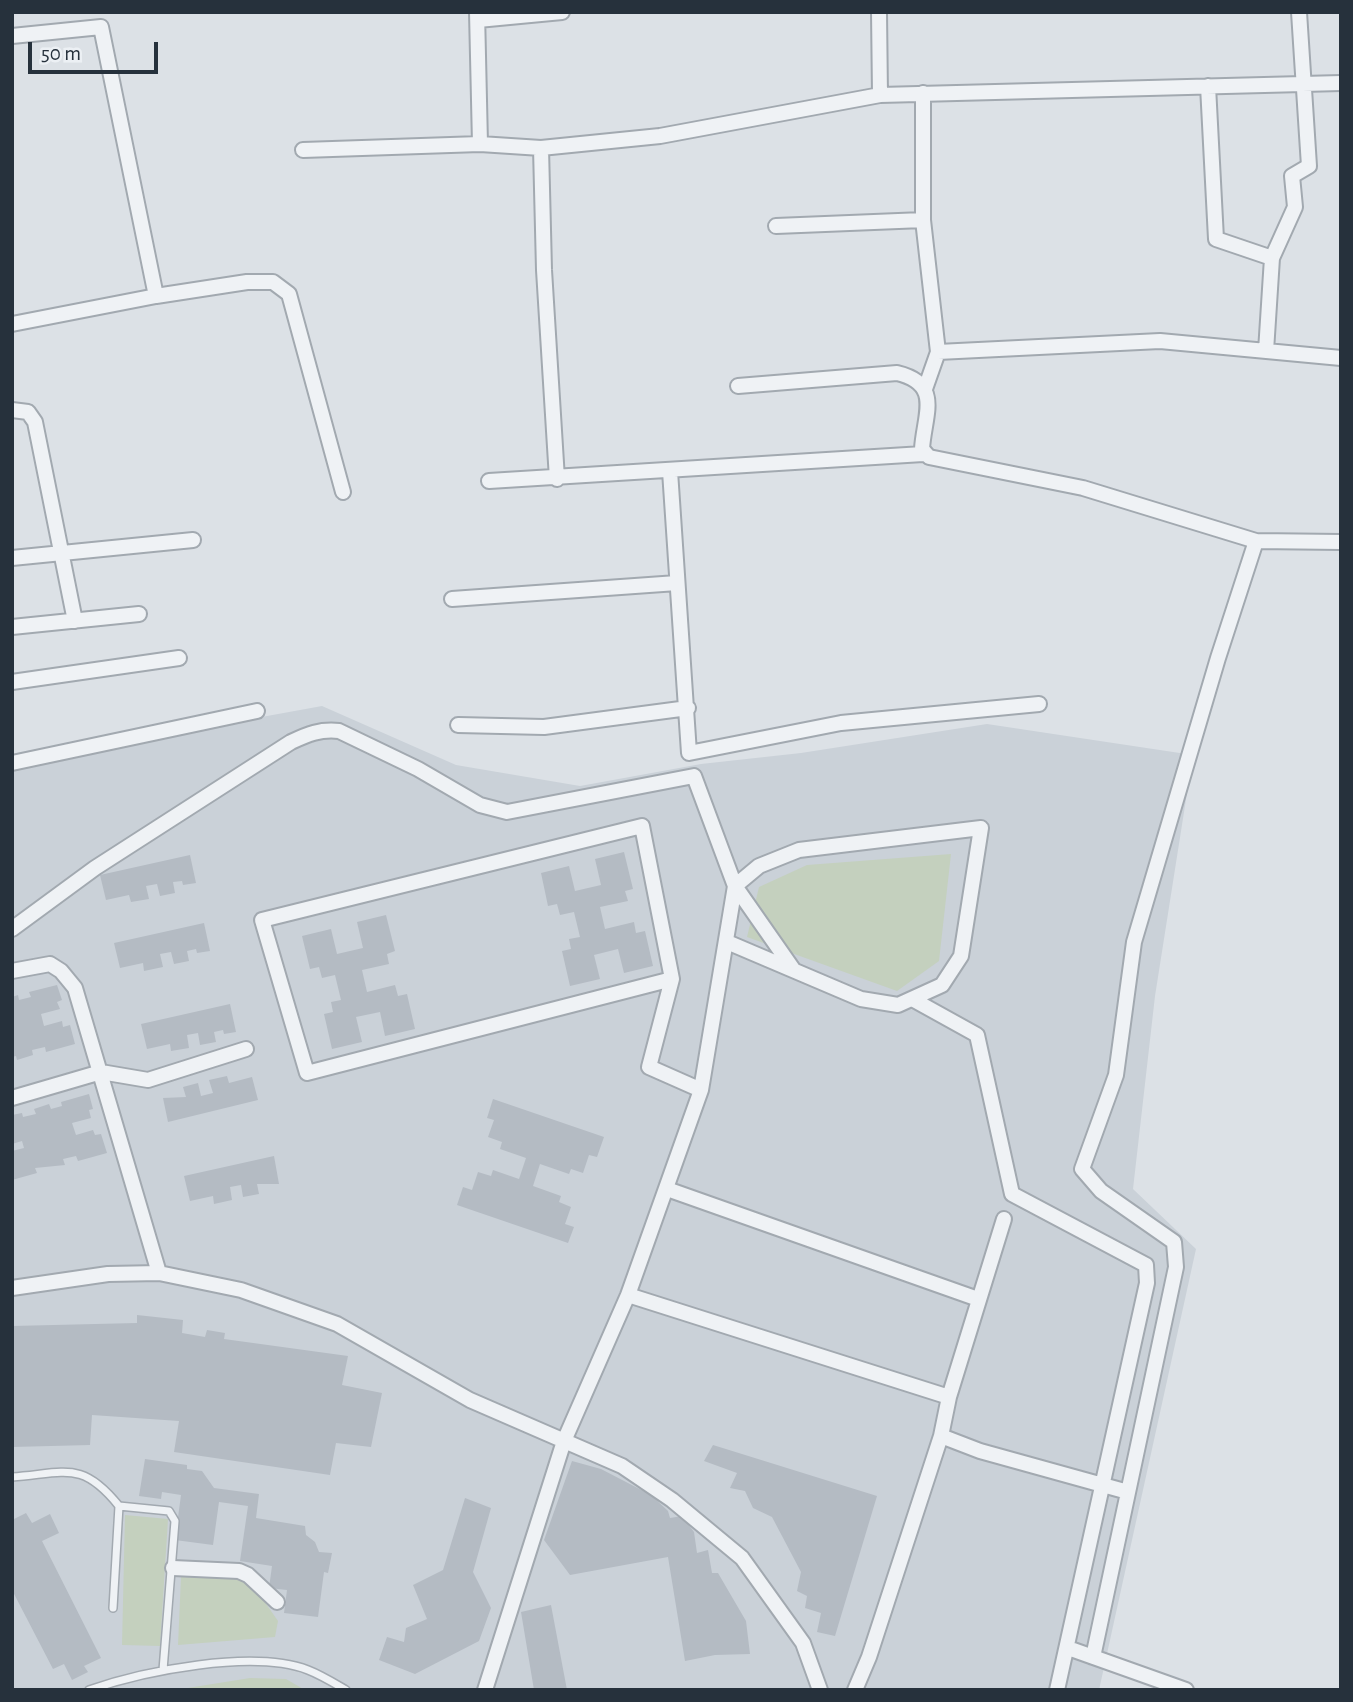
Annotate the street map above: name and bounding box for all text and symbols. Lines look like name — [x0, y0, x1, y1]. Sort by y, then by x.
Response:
scale bar — [32, 28, 161, 72]
text: 50 m — [41, 43, 81, 64]

